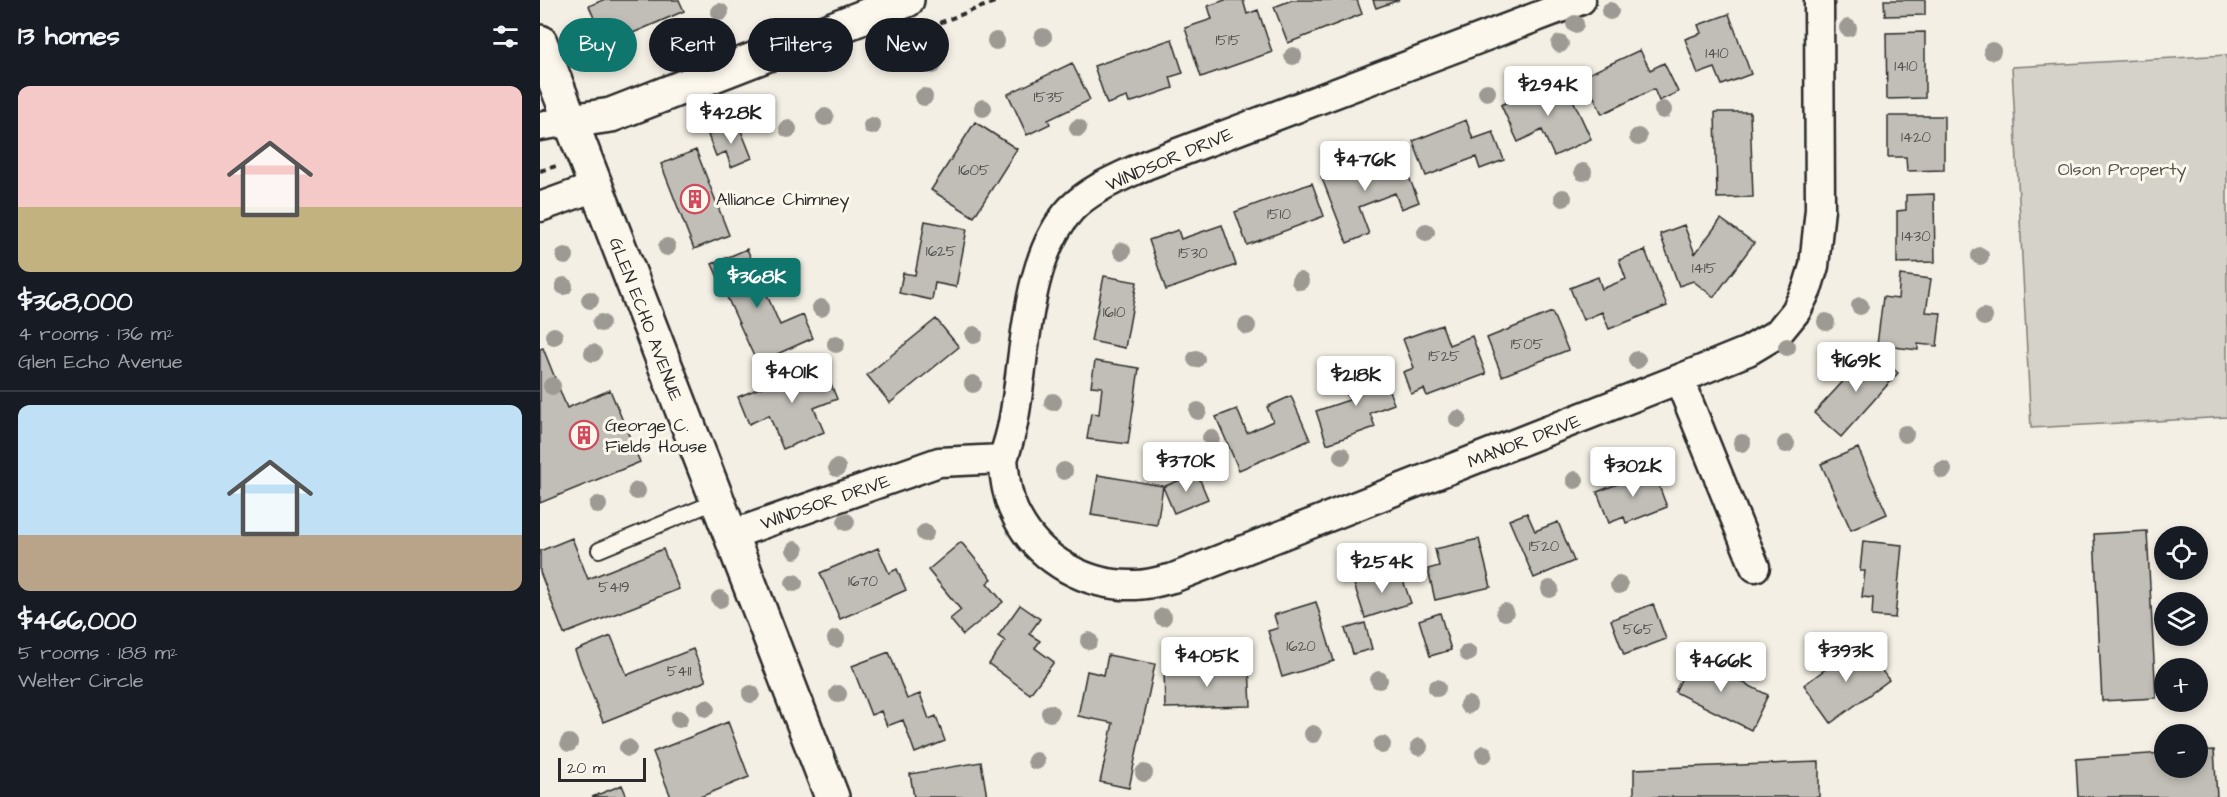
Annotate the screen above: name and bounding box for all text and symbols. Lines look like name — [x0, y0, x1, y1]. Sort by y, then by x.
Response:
text: 13 homes — [18, 18, 120, 54]
chip: Buy — [558, 18, 637, 72]
chip: Rent — [649, 18, 736, 72]
chip: Filters — [748, 18, 853, 72]
chip: New — [865, 18, 949, 72]
icon: filters — [489, 20, 522, 53]
house number: 1515 — [1215, 30, 1241, 51]
house number: 1410 — [1705, 43, 1729, 64]
house number: 1410 — [1894, 56, 1918, 77]
pin: $294K — [1506, 66, 1590, 117]
text: $294K — [1518, 71, 1578, 99]
house number: 1535 — [1034, 87, 1065, 108]
pin: $428K — [689, 94, 773, 145]
text: $428K — [700, 99, 762, 127]
street label: WINDSOR DRIVE — [1102, 121, 1237, 197]
icon: home — [216, 125, 324, 233]
house number: 1420 — [1901, 127, 1932, 148]
pin: $476K — [1323, 141, 1407, 192]
text: $476K — [1334, 146, 1396, 174]
park label: Olson Property — [2058, 157, 2186, 183]
house number: 1605 — [958, 160, 990, 181]
building icon: Alliance Chimney — [679, 183, 711, 215]
place label: Alliance Chimney — [716, 187, 850, 213]
house number: 1510 — [1267, 204, 1291, 225]
house number: 1430 — [1901, 226, 1931, 247]
street label: GLEN ECHO AVENUE — [603, 234, 688, 405]
house number: 1625 — [926, 241, 957, 262]
house number: 1530 — [1178, 243, 1208, 264]
pin: $368K — [715, 258, 799, 309]
house number: 1415 — [1692, 258, 1717, 279]
text: $368K — [728, 263, 786, 291]
text: $368,000 — [18, 284, 133, 320]
house number: 1610 — [1103, 302, 1126, 323]
text: 4 rooms · 136 m² — [18, 320, 174, 348]
house number: 1505 — [1511, 334, 1544, 355]
pin: $169K — [1814, 342, 1898, 393]
house number: 1525 — [1428, 346, 1460, 367]
text: $169K — [1831, 347, 1881, 375]
text: Glen Echo Avenue — [18, 348, 182, 376]
pin: $401K — [750, 353, 834, 404]
pin: $218K — [1314, 356, 1398, 407]
text: $401K — [766, 358, 818, 386]
text: $218K — [1331, 361, 1381, 389]
street label: MANOR DRIVE — [1464, 408, 1585, 474]
place label: George C. Fields House — [605, 413, 707, 459]
building icon: George C. Fields House — [568, 419, 600, 451]
pin: $370K — [1144, 442, 1228, 493]
icon: home — [216, 444, 324, 552]
text: $370K — [1157, 447, 1215, 475]
pin: $302K — [1591, 447, 1675, 498]
text: $302K — [1604, 452, 1662, 480]
street label: WINDSOR DRIVE — [757, 468, 894, 536]
map controls — [2154, 526, 2208, 778]
button: locate — [2154, 526, 2208, 580]
house number: 1520 — [1529, 536, 1560, 557]
pin: $254K — [1340, 543, 1424, 594]
text: $254K — [1351, 548, 1413, 576]
house number: 1670 — [848, 571, 879, 592]
house number: 5419 — [598, 577, 630, 598]
button: layers — [2154, 592, 2208, 646]
text: $466,000 — [18, 603, 137, 639]
house number: 565 — [1623, 619, 1654, 640]
pin: $393K — [1804, 632, 1888, 683]
house number: 1620 — [1286, 636, 1316, 657]
pin: $405K — [1165, 637, 1249, 688]
text: $393K — [1819, 637, 1873, 665]
text: 5 rooms · 188 m² — [18, 639, 178, 667]
text: $405K — [1175, 642, 1239, 670]
pin: $466K — [1679, 642, 1763, 693]
text: $466K — [1690, 647, 1752, 675]
button: + — [2154, 658, 2208, 712]
house number: 5411 — [667, 661, 691, 682]
text: Welter Circle — [18, 667, 144, 695]
button: − — [2154, 724, 2208, 778]
scale bar — [558, 755, 646, 782]
text: 20 m — [567, 757, 605, 779]

